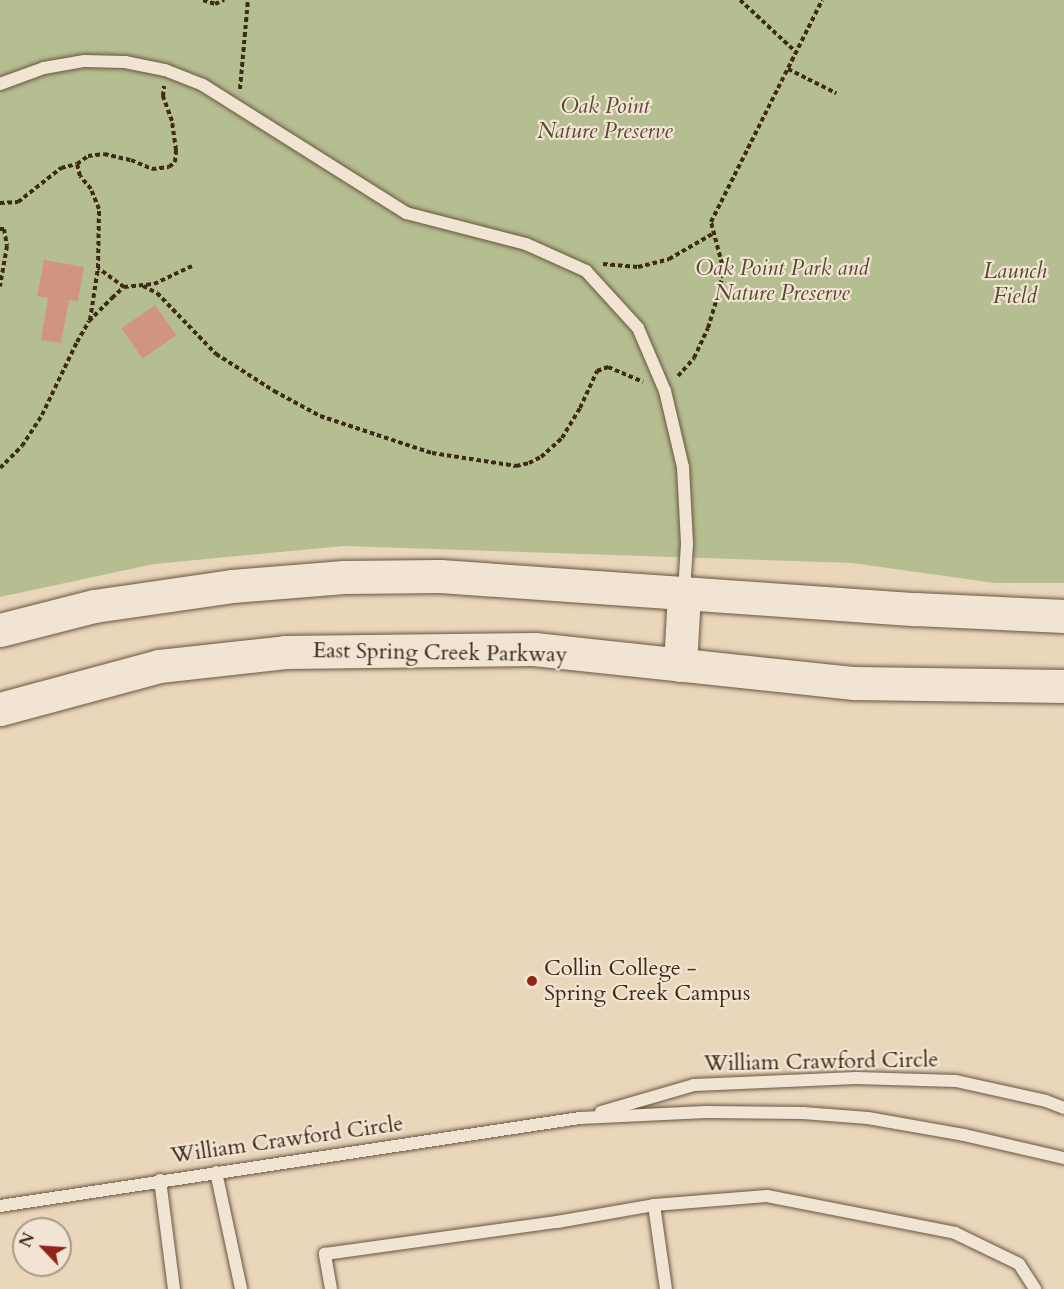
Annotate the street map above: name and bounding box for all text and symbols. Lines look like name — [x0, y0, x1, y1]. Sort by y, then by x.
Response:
park label: Oak Point Nature Preserve — [537, 93, 673, 144]
park label: Oak Point Park and Nature Preserve — [695, 255, 869, 306]
park label: Launch Field — [983, 258, 1047, 310]
street label: East Spring Creek Parkway — [312, 638, 568, 668]
place label: Collin College - Spring Creek Campus — [544, 955, 750, 1006]
marker: Collin College - Spring Creek Campus — [525, 974, 539, 988]
street label: William Crawford Circle — [703, 1047, 939, 1077]
street label: William Crawford Circle — [169, 1111, 405, 1169]
north arrow — [12, 1217, 72, 1277]
text: N — [15, 1229, 40, 1251]

